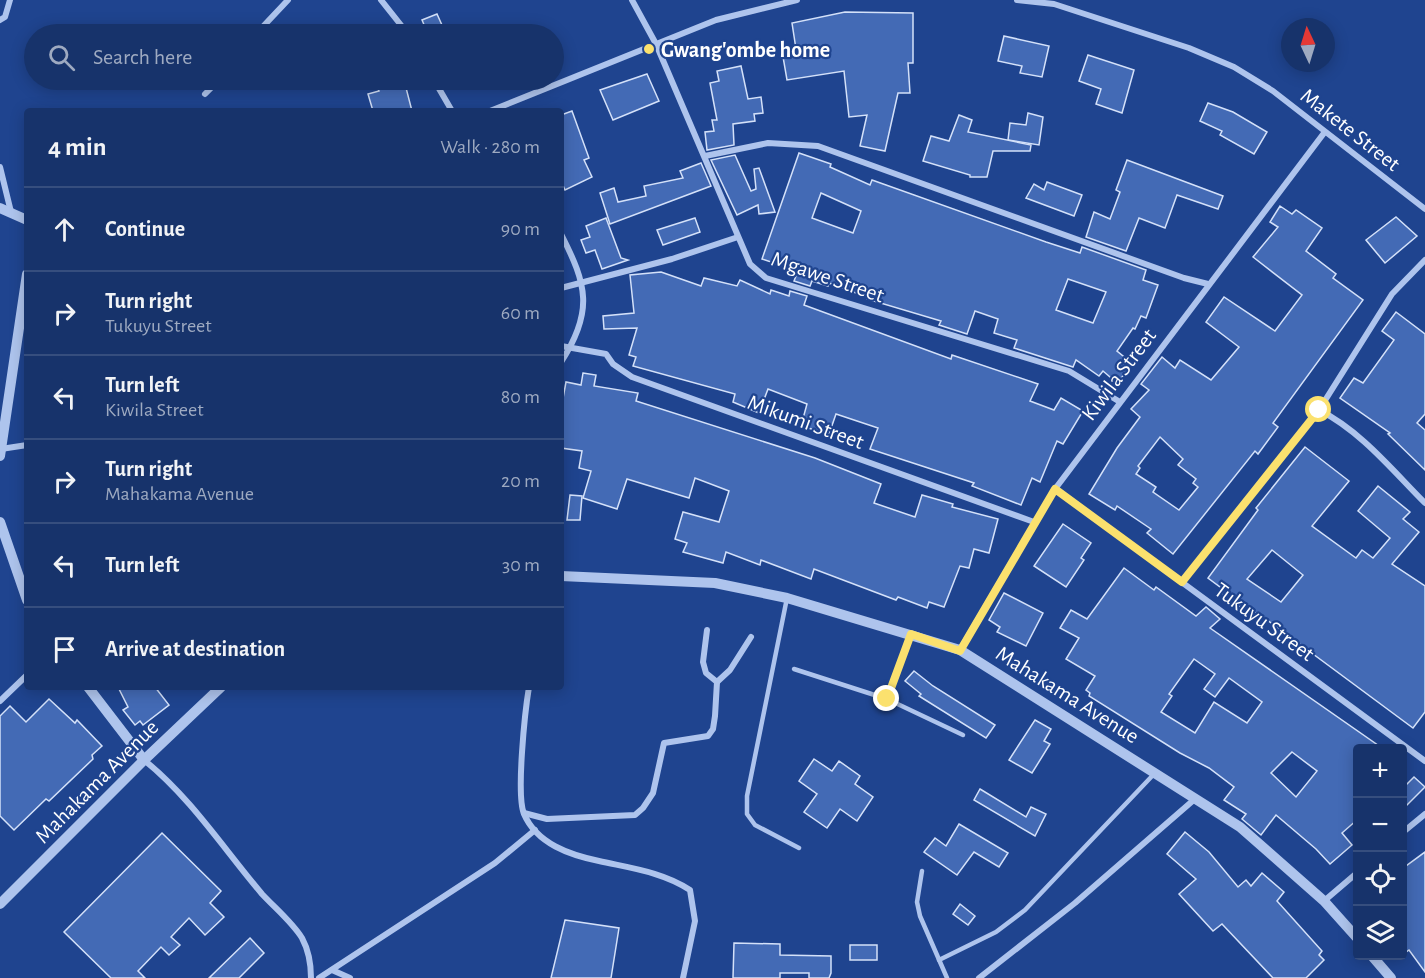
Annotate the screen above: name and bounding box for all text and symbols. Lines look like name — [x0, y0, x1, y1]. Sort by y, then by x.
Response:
north arrow — [1281, 18, 1335, 72]
search box — [24, 24, 564, 90]
place label: Gwang'ombe home — [661, 39, 830, 61]
icon: search — [45, 41, 78, 74]
marker: Gwang'ombe home — [642, 42, 656, 56]
text: Search here — [93, 46, 192, 68]
street label: Makete Street — [1297, 84, 1404, 175]
text: 4 min — [48, 134, 107, 160]
text: Walk · 280 m — [440, 137, 540, 157]
icon: ahead — [48, 213, 81, 246]
text: Continue — [105, 218, 185, 240]
text: 90 m — [501, 219, 540, 239]
street label: Mgawe Street — [768, 247, 887, 307]
text: Turn right — [105, 290, 192, 312]
icon: right — [48, 297, 81, 330]
text: 60 m — [501, 303, 540, 323]
text: Tukuyu Street — [105, 316, 212, 336]
street label: Kiwila Street — [1077, 325, 1160, 425]
text: Turn left — [105, 374, 179, 396]
icon: left — [48, 381, 81, 414]
text: 80 m — [501, 387, 540, 407]
street label: Mikumi Street — [745, 391, 867, 453]
route start — [1305, 396, 1331, 422]
text: Kiwila Street — [105, 400, 204, 420]
text: Turn right — [105, 458, 192, 480]
icon: right — [48, 465, 81, 498]
text: 20 m — [501, 471, 540, 491]
text: Mahakama Avenue — [105, 484, 254, 504]
icon: left — [48, 549, 81, 582]
text: Turn left — [105, 554, 179, 576]
text: 30 m — [502, 555, 540, 575]
street label: Tukuyu Street — [1210, 578, 1318, 665]
icon: arrive — [48, 633, 81, 666]
text: Arrive at destination — [105, 638, 285, 660]
street label: Mahakama Avenue — [992, 642, 1143, 748]
route end — [873, 685, 899, 711]
street label: Mahakama Avenue — [31, 716, 162, 847]
map controls — [1353, 744, 1407, 960]
button: + — [1353, 744, 1407, 798]
button: − — [1353, 798, 1407, 852]
button: locate — [1353, 852, 1407, 906]
button: layers — [1353, 906, 1407, 960]

